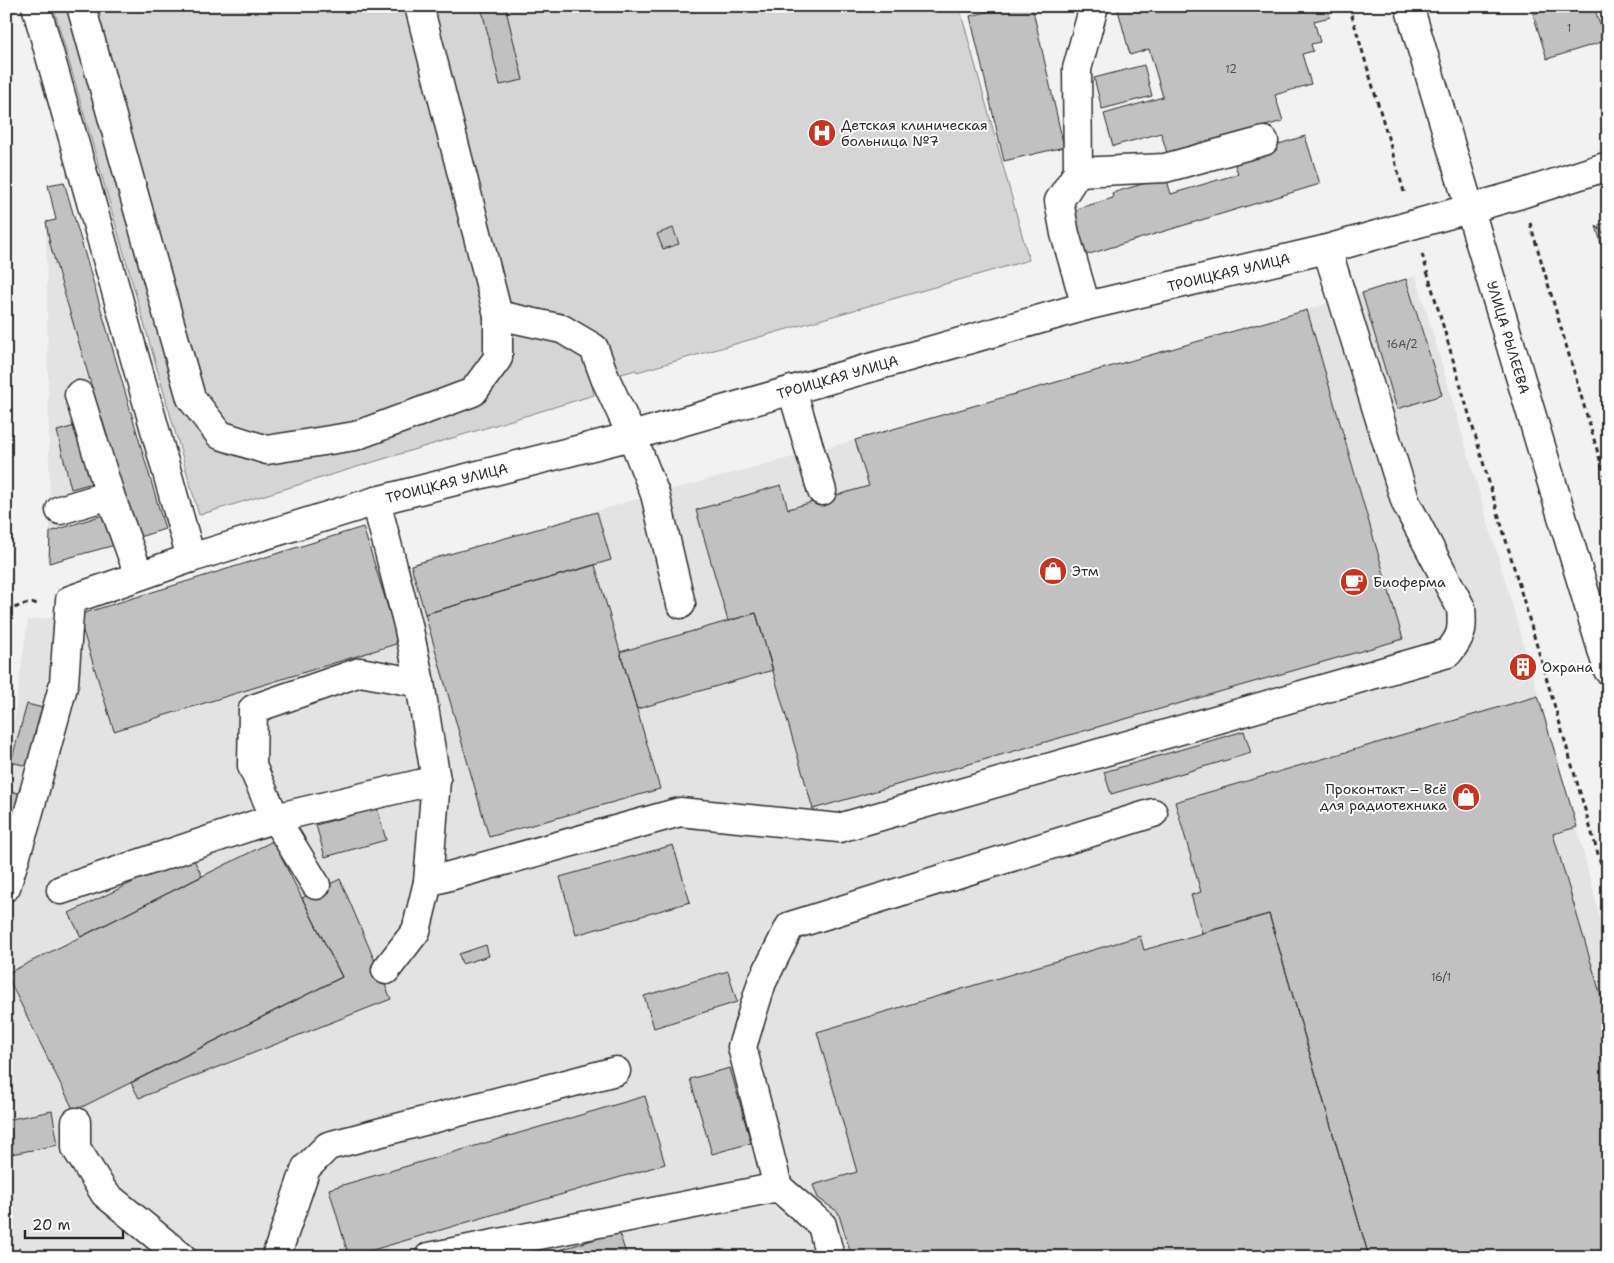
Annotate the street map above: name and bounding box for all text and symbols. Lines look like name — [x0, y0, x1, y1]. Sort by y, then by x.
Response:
house number: 1 — [1567, 21, 1571, 36]
house number: 12 — [1225, 62, 1237, 77]
place label: Детская клиническая больница №7 — [841, 116, 988, 150]
hospital icon: Детская клиническая больница №7 — [807, 118, 837, 148]
street label: ТРОИЦКАЯ УЛИЦА — [1165, 249, 1292, 295]
street label: УЛИЦА РЫЛЕЕВА — [1483, 279, 1534, 396]
house number: 16А/2 — [1386, 337, 1418, 352]
street label: ТРОИЦКАЯ УЛИЦА — [775, 351, 901, 403]
street label: ТРОИЦКАЯ УЛИЦА — [384, 459, 510, 507]
shop icon: Этм — [1038, 556, 1068, 586]
place label: Этм — [1072, 562, 1099, 580]
cafe icon: Биоферма — [1339, 567, 1369, 597]
place label: Биоферма — [1373, 573, 1446, 591]
building icon: Охрана — [1508, 652, 1538, 682]
place label: Охрана — [1542, 658, 1593, 676]
place label: Проконтакт – Всё для радиотехника — [1320, 780, 1447, 814]
shop icon: Проконтакт – Всё для радиотехника — [1451, 782, 1481, 812]
house number: 16/1 — [1431, 970, 1451, 985]
scale bar — [25, 1208, 122, 1240]
text: 20 m — [32, 1215, 71, 1235]

